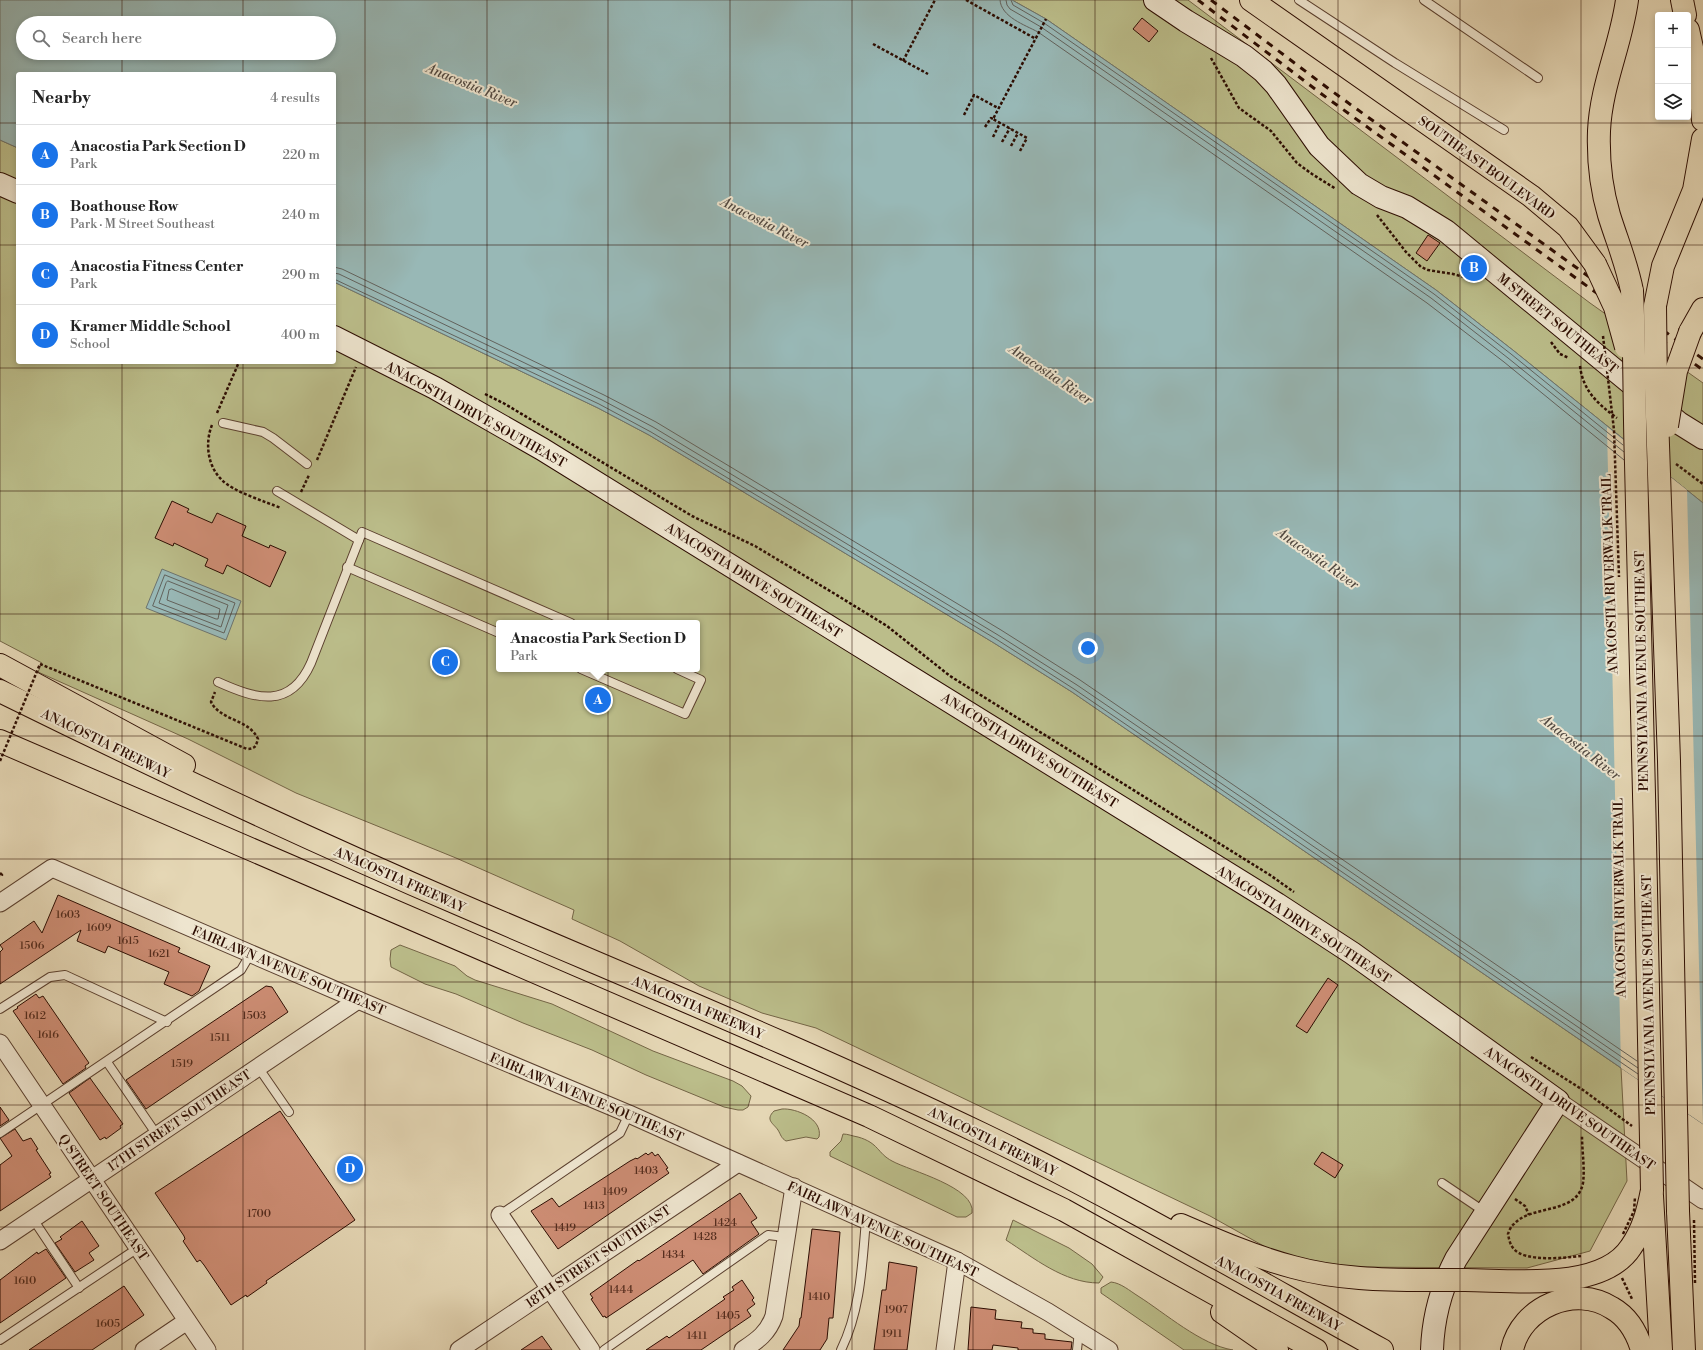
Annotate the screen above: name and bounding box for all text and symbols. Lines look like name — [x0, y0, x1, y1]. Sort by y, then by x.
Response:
map controls — [1655, 12, 1691, 120]
button: + — [1655, 12, 1691, 48]
search box — [16, 16, 336, 60]
icon: search — [30, 27, 52, 49]
text: Search here — [62, 29, 142, 48]
button: − — [1655, 48, 1691, 84]
water label: Anacostia River — [422, 59, 521, 113]
button: layers — [1655, 84, 1691, 120]
text: Nearby — [32, 87, 91, 109]
text: 4 results — [270, 90, 320, 106]
street label: SOUTHEAST BOULEVARD — [1415, 113, 1558, 223]
text: Anacostia Park Section D — [70, 137, 246, 156]
text: A — [40, 147, 50, 163]
text: 220 m — [282, 147, 320, 163]
text: Park — [70, 156, 97, 172]
water label: Anacostia River — [716, 192, 812, 253]
text: Boathouse Row — [70, 197, 178, 216]
text: B — [40, 207, 50, 223]
text: 240 m — [282, 207, 320, 223]
text: Park · M Street Southeast — [70, 216, 215, 232]
pin: B — [1461, 253, 1487, 283]
text: Anacostia Fitness Center — [70, 257, 244, 276]
text: C — [40, 267, 50, 283]
text: 290 m — [282, 267, 320, 283]
street label: M STREET SOUTHEAST — [1494, 270, 1621, 377]
text: Park — [70, 276, 97, 292]
text: Kramer Middle School — [70, 317, 231, 336]
text: D — [40, 327, 50, 343]
text: 400 m — [281, 327, 320, 343]
text: School — [70, 336, 110, 352]
water label: Anacostia River — [1004, 339, 1096, 410]
street label: ANACOSTIA DRIVE SOUTHEAST — [381, 358, 569, 472]
street label: ANACOSTIA RIVERWALK TRAIL — [1598, 473, 1622, 675]
street label: ANACOSTIA DRIVE SOUTHEAST — [661, 519, 845, 642]
water label: Anacostia River — [1271, 523, 1363, 594]
street label: PENNSYLVANIA AVENUE SOUTHEAST — [1632, 550, 1652, 792]
popup — [496, 620, 700, 672]
text: Anacostia Park Section D — [510, 629, 686, 648]
your location — [1078, 638, 1098, 658]
pin: C — [432, 647, 458, 677]
text: Park — [510, 648, 537, 664]
pin: A — [585, 685, 611, 715]
street label: ANACOSTIA DRIVE SOUTHEAST — [937, 689, 1121, 812]
street label: ANACOSTIA FREEWAY — [37, 705, 174, 783]
water label: Anacostia River — [1535, 710, 1625, 785]
street label: ANACOSTIA RIVERWALK TRAIL — [1610, 797, 1630, 999]
street label: ANACOSTIA FREEWAY — [331, 843, 469, 917]
street label: ANACOSTIA DRIVE SOUTHEAST — [1212, 862, 1394, 987]
street label: PENNSYLVANIA AVENUE SOUTHEAST — [1639, 874, 1659, 1116]
house number: 1603 — [56, 908, 80, 922]
house number: 1609 — [87, 921, 112, 935]
street label: FAIRLAWN AVENUE SOUTHEAST — [189, 923, 388, 1019]
house number: 1615 — [117, 934, 139, 948]
house number: 1506 — [20, 939, 45, 953]
house number: 1621 — [148, 947, 170, 961]
street label: ANACOSTIA FREEWAY — [628, 972, 767, 1044]
house number: 1612 — [24, 1009, 46, 1023]
house number: 1503 — [242, 1009, 266, 1023]
house number: 1616 — [37, 1028, 59, 1042]
house number: 1511 — [210, 1031, 231, 1045]
street label: ANACOSTIA DRIVE SOUTHEAST — [1480, 1043, 1658, 1174]
street label: FAIRLAWN AVENUE SOUTHEAST — [487, 1050, 686, 1146]
house number: 1519 — [171, 1057, 193, 1071]
street label: 17TH STREET SOUTHEAST — [105, 1067, 255, 1175]
street label: ANACOSTIA FREEWAY — [924, 1103, 1061, 1181]
street label: Q STREET SOUTHEAST — [55, 1131, 151, 1264]
pin: D — [337, 1154, 363, 1184]
house number: 1403 — [634, 1164, 658, 1178]
street label: FAIRLAWN AVENUE SOUTHEAST — [784, 1178, 981, 1281]
house number: 1409 — [603, 1185, 628, 1199]
house number: 1413 — [583, 1199, 605, 1213]
street label: 18TH STREET SOUTHEAST — [523, 1202, 674, 1312]
house number: 1700 — [247, 1207, 271, 1221]
house number: 1424 — [713, 1216, 737, 1230]
house number: 1419 — [554, 1221, 576, 1235]
house number: 1428 — [693, 1230, 717, 1244]
house number: 1434 — [661, 1248, 685, 1262]
street label: ANACOSTIA FREEWAY — [1212, 1252, 1346, 1336]
house number: 1610 — [14, 1274, 36, 1288]
house number: 1444 — [609, 1283, 634, 1297]
house number: 1410 — [808, 1290, 830, 1304]
house number: 1907 — [884, 1303, 908, 1317]
house number: 1405 — [716, 1309, 740, 1323]
house number: 1605 — [96, 1317, 120, 1331]
house number: 1911 — [882, 1327, 903, 1341]
house number: 1411 — [687, 1329, 708, 1343]

